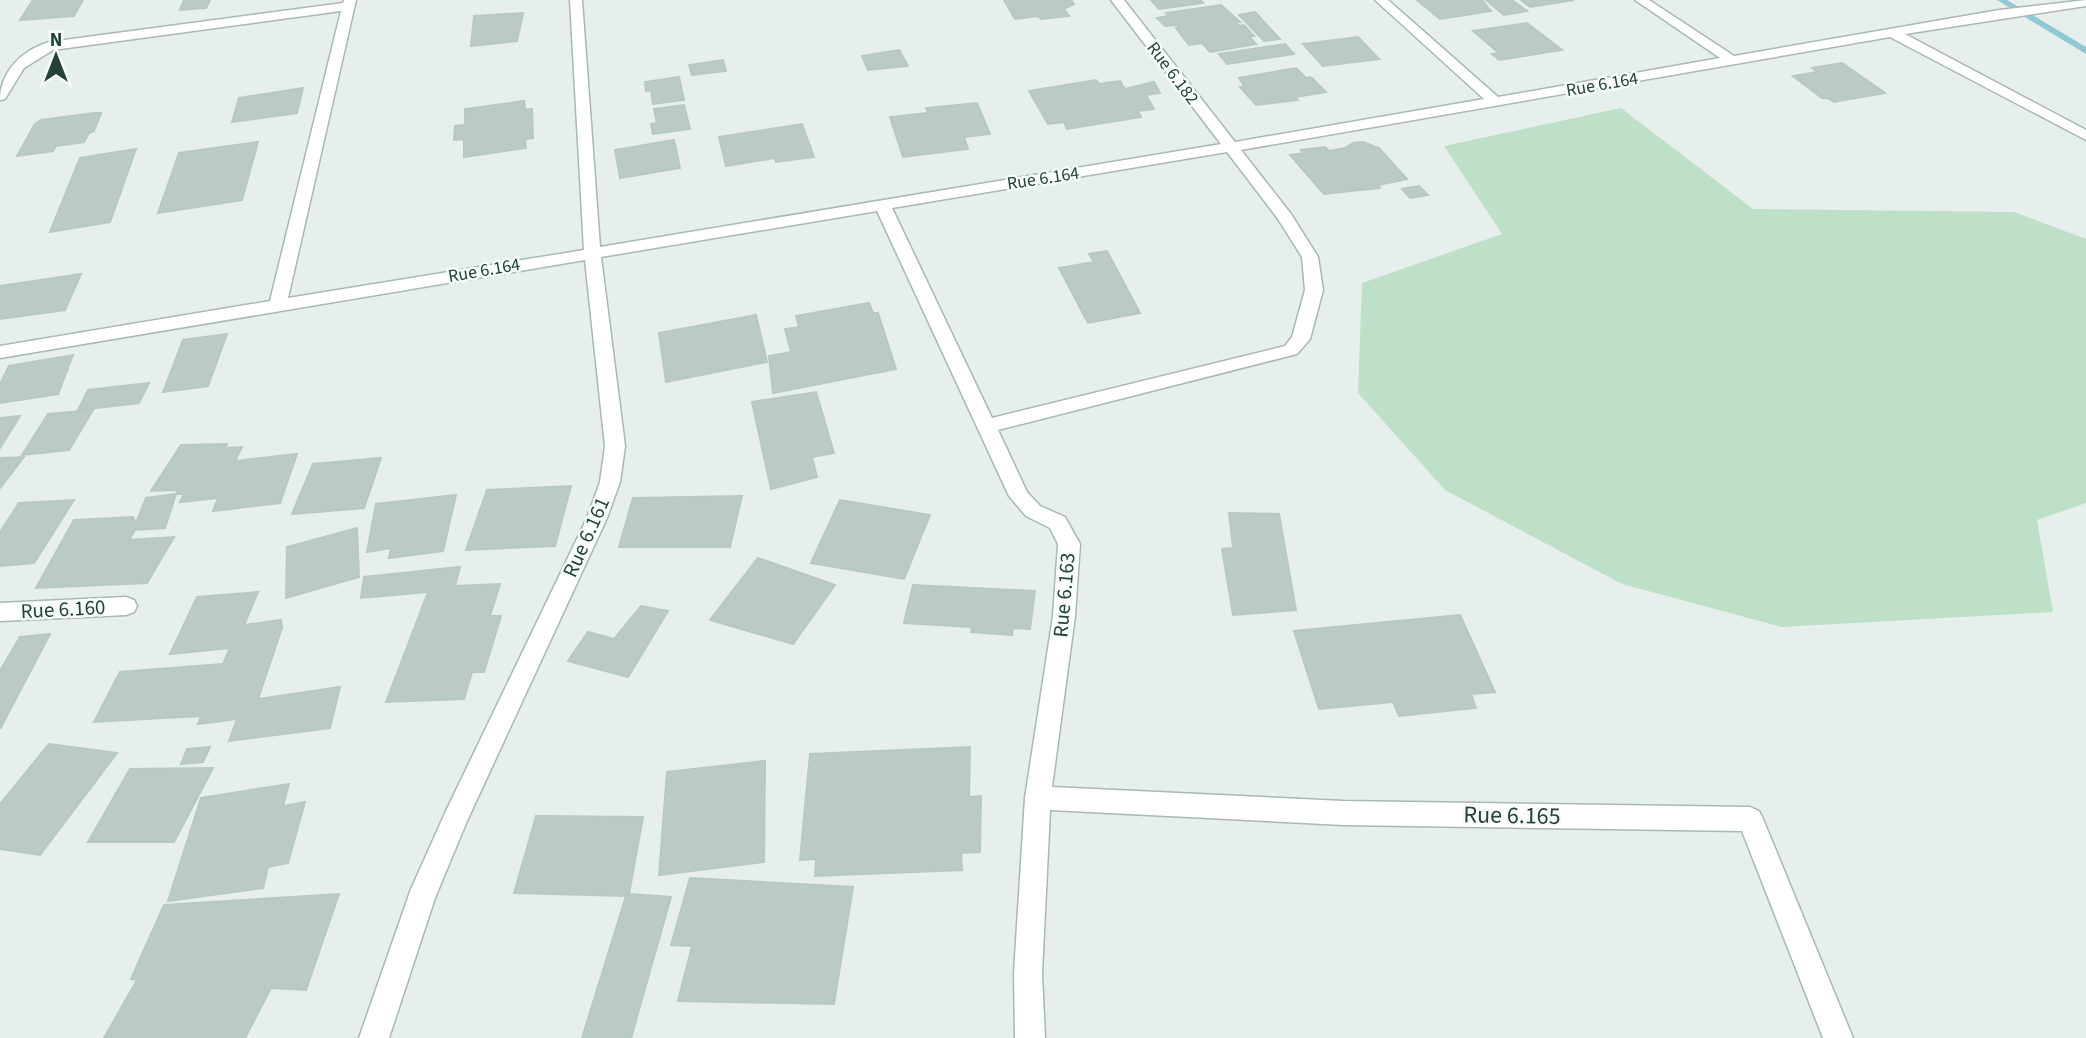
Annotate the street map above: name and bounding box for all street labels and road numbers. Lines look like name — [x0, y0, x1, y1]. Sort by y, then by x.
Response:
street label: Rue 6.182 — [1141, 37, 1205, 110]
street label: Rue 6.164 — [1564, 66, 1640, 103]
street label: Rue 6.164 — [1005, 160, 1081, 197]
street label: Rue 6.164 — [446, 252, 522, 289]
street label: Rue 6.161 — [555, 492, 617, 582]
street label: Rue 6.163 — [1045, 551, 1083, 639]
street label: Rue 6.160 — [20, 592, 106, 626]
street label: Rue 6.165 — [1463, 797, 1561, 834]

